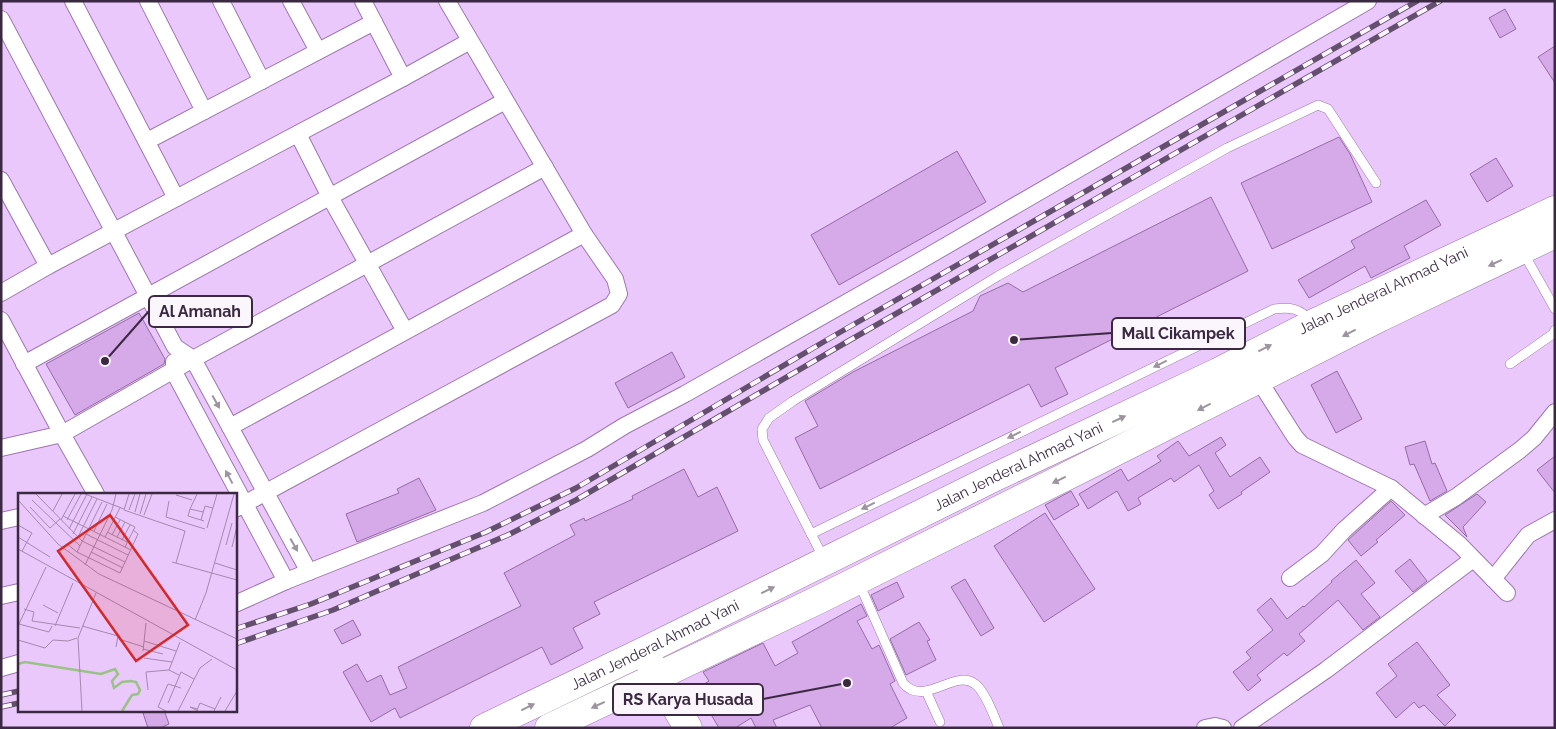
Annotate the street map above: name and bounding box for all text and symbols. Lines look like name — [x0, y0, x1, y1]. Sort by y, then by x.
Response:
street label: Jalan Jenderal Ahmad Yani — [1296, 243, 1471, 338]
one-way arrow — [1488, 259, 1502, 267]
callout: Al Amanah — [149, 296, 252, 327]
text: Al Amanah — [159, 302, 241, 321]
callout: Mall Cikampek — [1112, 318, 1245, 349]
text: Mall Cikampek — [1121, 324, 1235, 343]
one-way arrow — [1341, 329, 1356, 337]
one-way arrow — [1258, 344, 1272, 352]
one-way arrow — [1153, 360, 1167, 368]
one-way arrow — [212, 396, 221, 409]
one-way arrow — [1196, 403, 1211, 411]
one-way arrow — [1112, 414, 1126, 422]
street label: Jalan Jenderal Ahmad Yani — [931, 418, 1106, 515]
one-way arrow — [1007, 431, 1021, 439]
one-way arrow — [225, 470, 233, 484]
one-way arrow — [1052, 476, 1066, 484]
inset map — [18, 493, 236, 712]
one-way arrow — [861, 503, 875, 511]
one-way arrow — [290, 538, 298, 552]
one-way arrow — [761, 586, 776, 594]
street label: Jalan Jenderal Ahmad Yani — [568, 596, 742, 694]
callout: RS Karya Husada — [613, 684, 763, 715]
text: RS Karya Husada — [623, 690, 753, 709]
one-way arrow — [591, 701, 605, 709]
one-way arrow — [521, 703, 535, 711]

